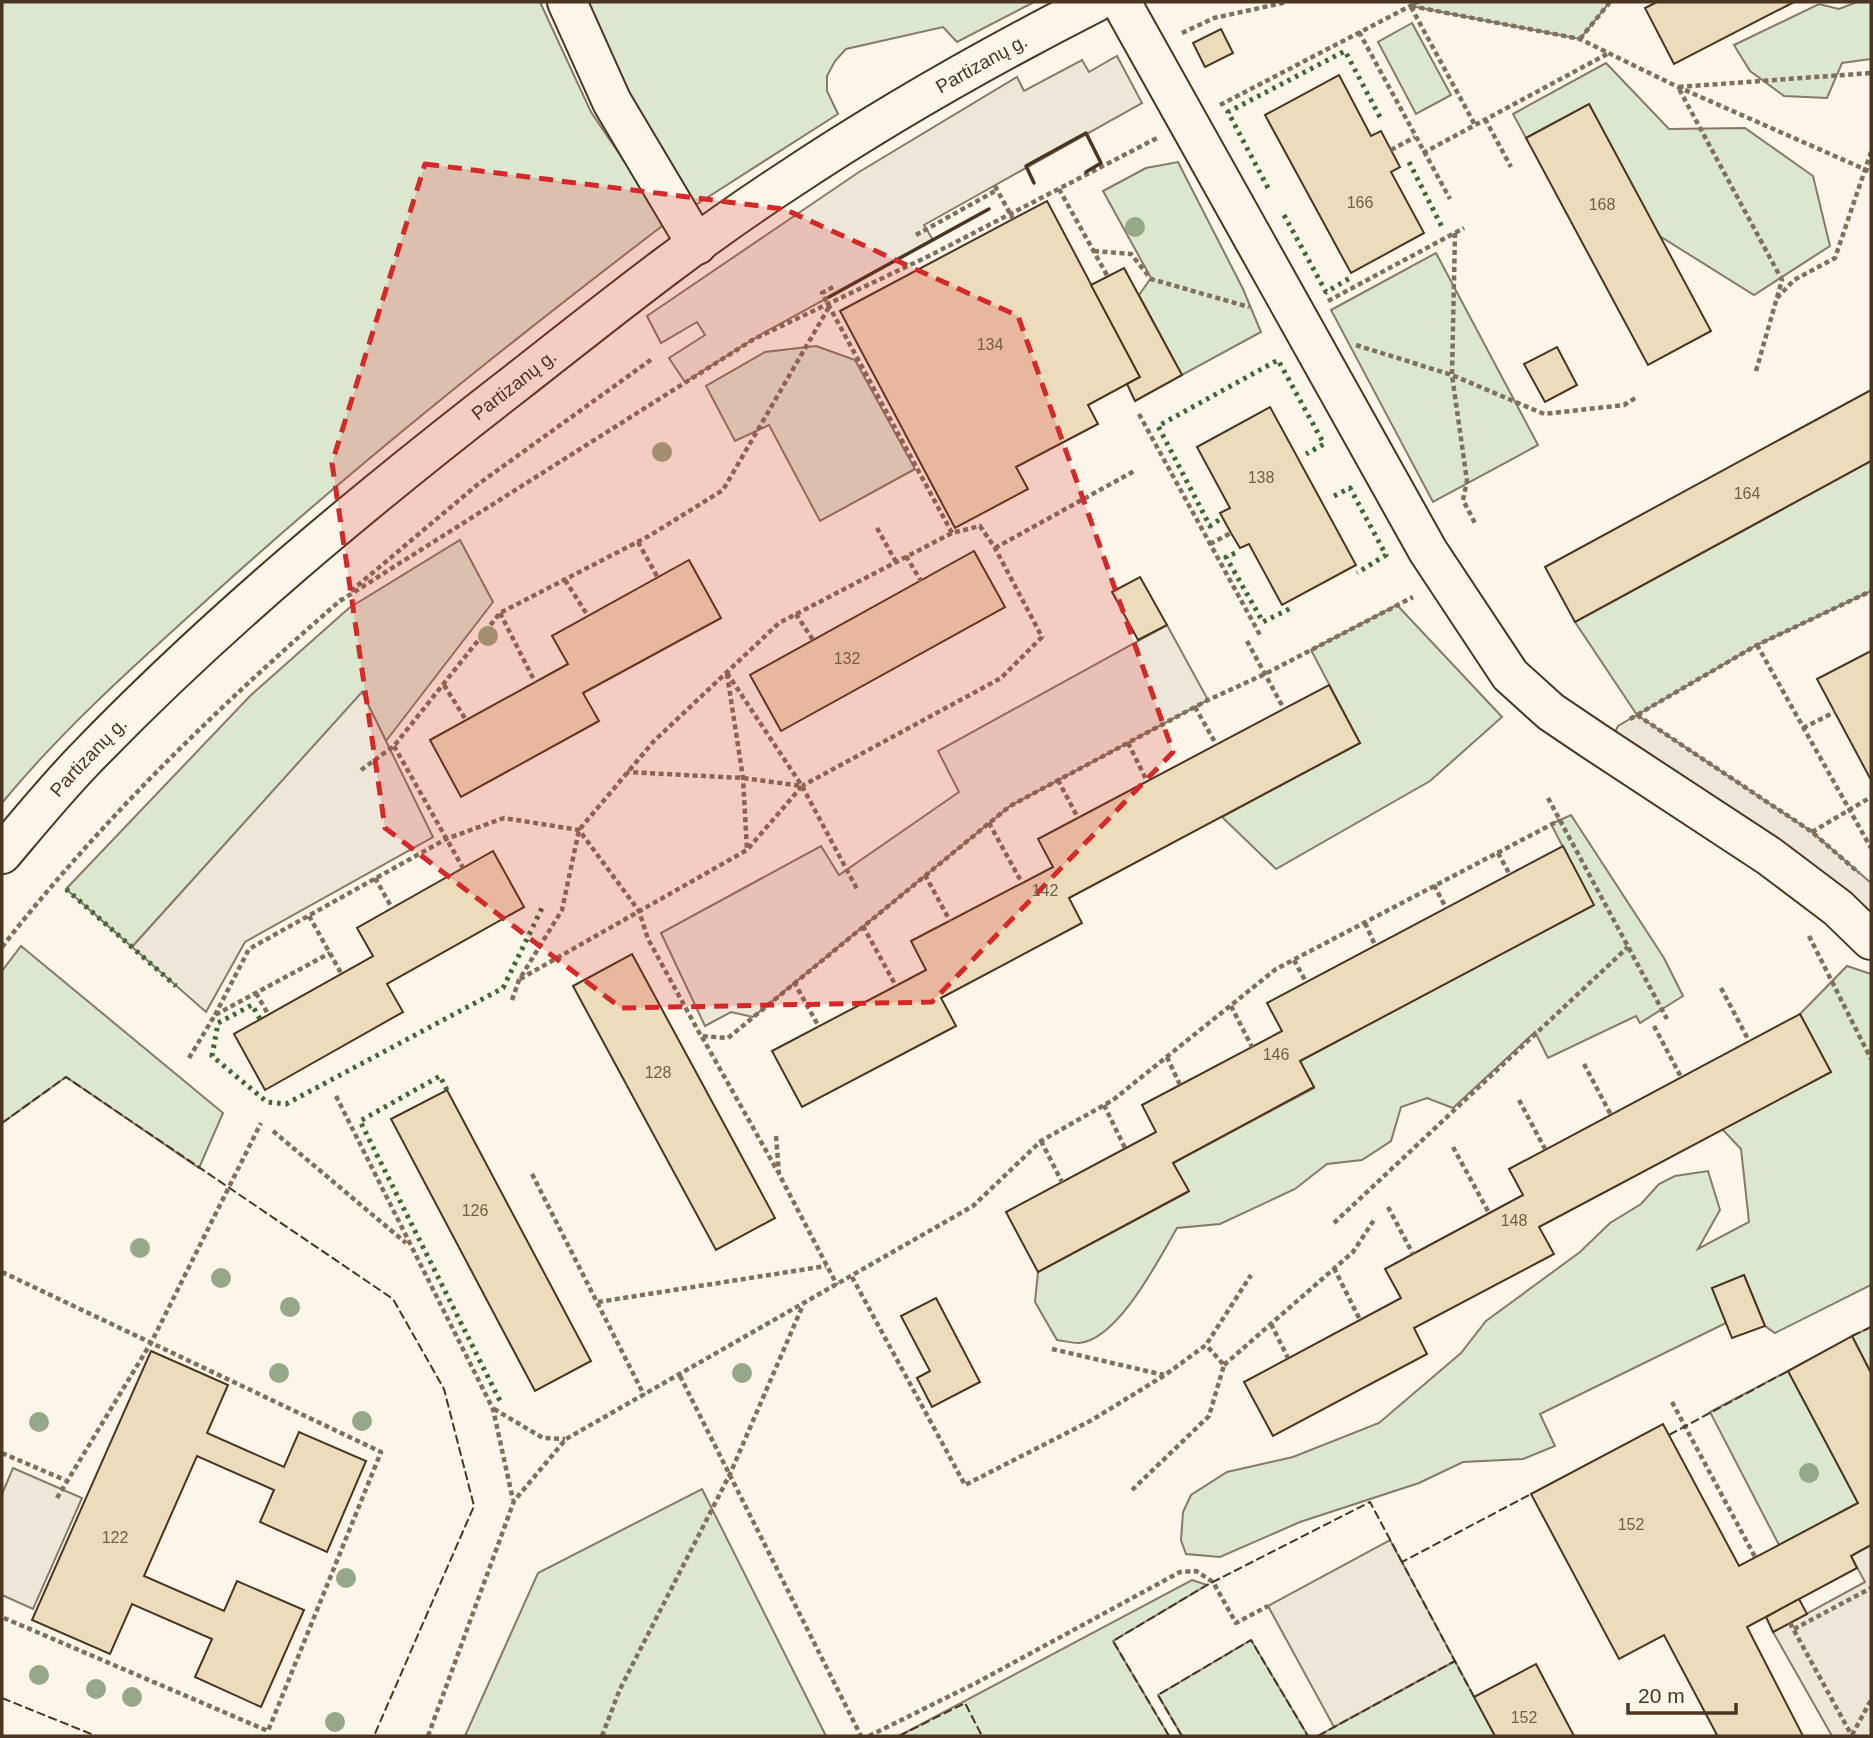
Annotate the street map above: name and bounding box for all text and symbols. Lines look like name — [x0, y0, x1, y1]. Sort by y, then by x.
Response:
street label: Partizanų g. — [932, 30, 1031, 98]
house number: 166 — [1347, 194, 1373, 211]
house number: 168 — [1589, 196, 1615, 213]
house number: 134 — [977, 336, 1003, 353]
street label: Partizanų g. — [468, 345, 560, 424]
house number: 138 — [1248, 469, 1274, 486]
house number: 164 — [1734, 485, 1760, 502]
house number: 132 — [834, 650, 860, 667]
street label: Partizanų g. — [46, 713, 131, 801]
house number: 142 — [1032, 882, 1058, 899]
house number: 146 — [1263, 1046, 1289, 1063]
house number: 128 — [645, 1064, 671, 1081]
house number: 126 — [462, 1202, 488, 1219]
house number: 148 — [1501, 1212, 1527, 1229]
house number: 152 — [1618, 1516, 1644, 1533]
house number: 122 — [102, 1529, 128, 1546]
scale bar — [1628, 1672, 1736, 1716]
text: 20 m — [1638, 1684, 1685, 1707]
house number: 152 — [1511, 1709, 1537, 1726]

